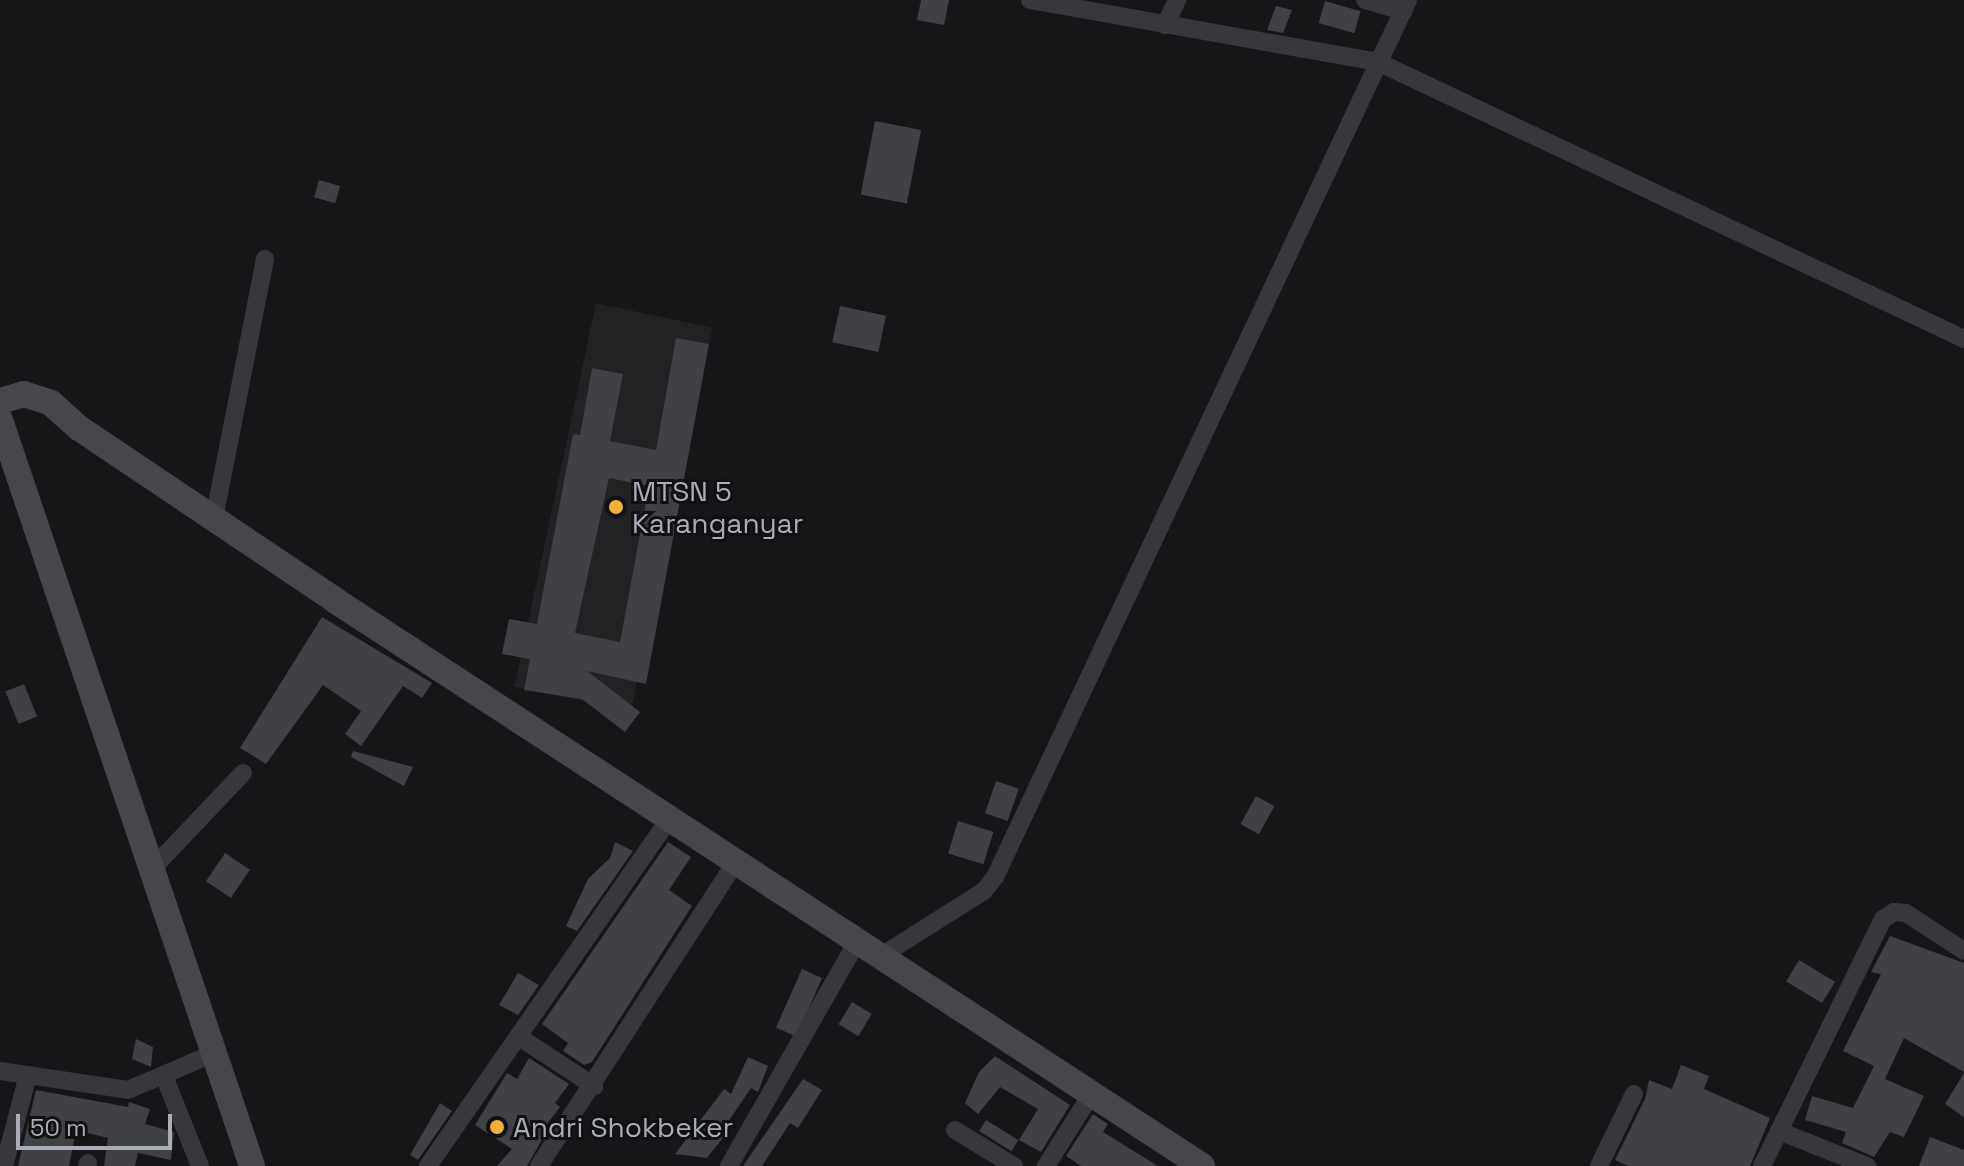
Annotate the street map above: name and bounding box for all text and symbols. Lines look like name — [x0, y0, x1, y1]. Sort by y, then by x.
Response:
place label: MTSN 5 Karanganyar — [632, 474, 803, 540]
marker: MTSN 5 Karanganyar — [607, 498, 625, 516]
scale bar — [20, 1098, 176, 1148]
place label: Andri Shokbeker — [513, 1110, 733, 1144]
text: 50 m — [30, 1112, 87, 1143]
marker: Andri Shokbeker — [488, 1118, 506, 1136]

